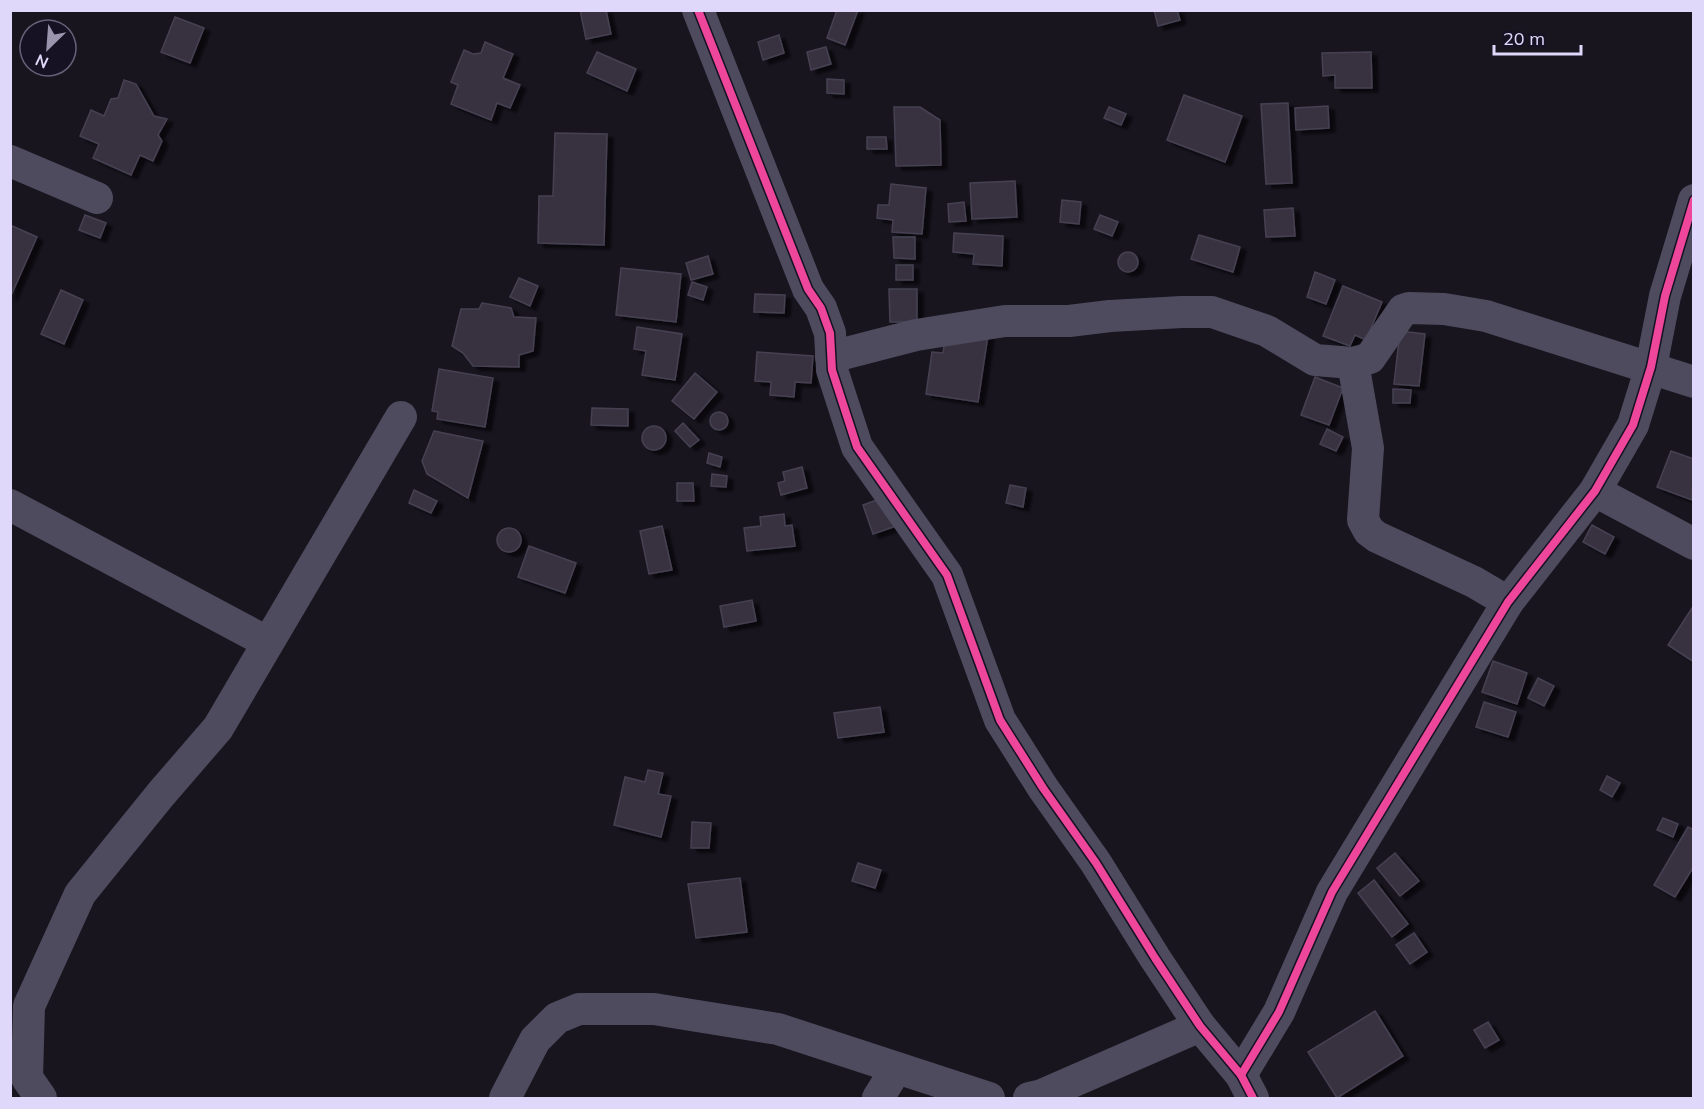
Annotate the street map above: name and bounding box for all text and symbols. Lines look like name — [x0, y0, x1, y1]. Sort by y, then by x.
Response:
north arrow — [18, 18, 78, 78]
scale bar — [1494, 18, 1581, 56]
text: 20 m — [1503, 27, 1545, 50]
text: N — [32, 50, 51, 73]

